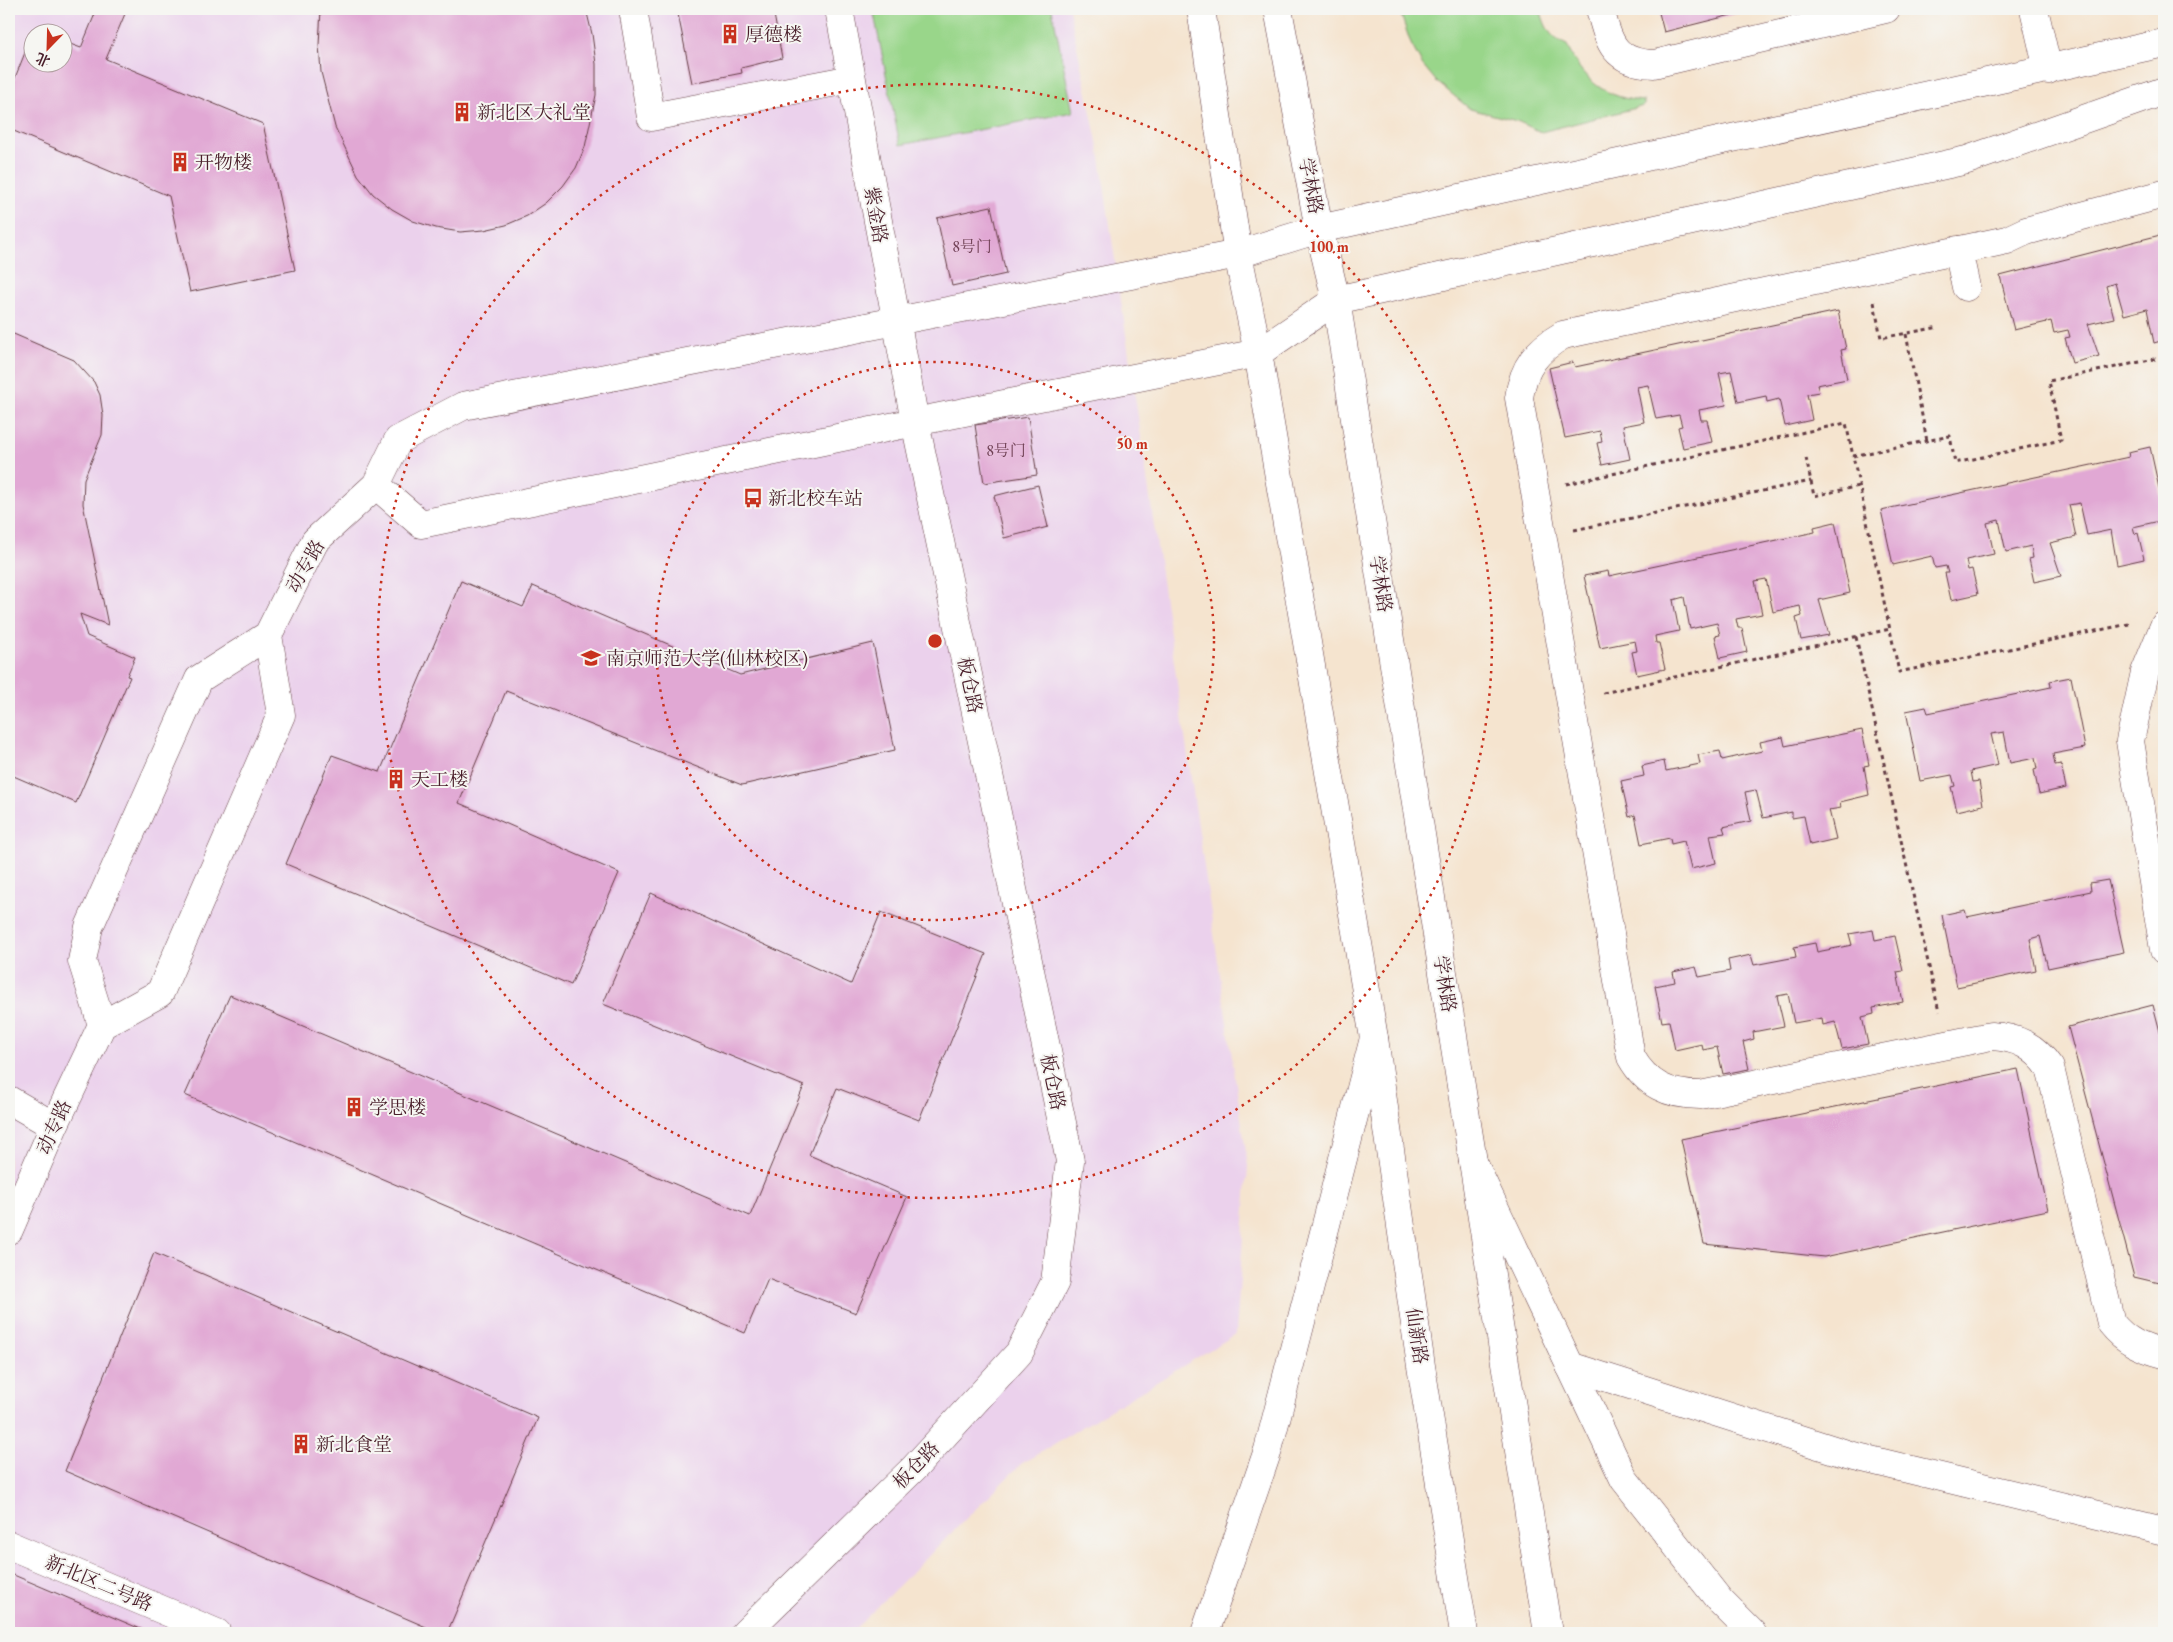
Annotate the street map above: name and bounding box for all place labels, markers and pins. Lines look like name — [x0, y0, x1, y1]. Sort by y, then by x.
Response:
place label: 厚德楼 — [745, 22, 802, 47]
building icon: 厚德楼 — [719, 23, 741, 45]
place label: 新北区大礼堂 — [477, 100, 591, 125]
building icon: 新北区大礼堂 — [451, 101, 473, 123]
place label: 开物楼 — [195, 150, 252, 175]
building icon: 开物楼 — [169, 151, 191, 173]
place label: 新北校车站 — [768, 486, 863, 511]
bus stop icon: 新北校车站 — [742, 487, 764, 509]
centre of rings — [926, 632, 944, 650]
place label: 南京师范大学(仙林校区) — [606, 646, 808, 671]
school or university icon: 南京师范大学(仙林校区) — [580, 647, 602, 669]
place label: 天工楼 — [411, 767, 468, 792]
building icon: 天工楼 — [385, 768, 407, 790]
place label: 学思楼 — [369, 1095, 426, 1120]
building icon: 学思楼 — [343, 1096, 365, 1118]
place label: 新北食堂 — [316, 1432, 392, 1457]
building icon: 新北食堂 — [290, 1433, 312, 1455]

